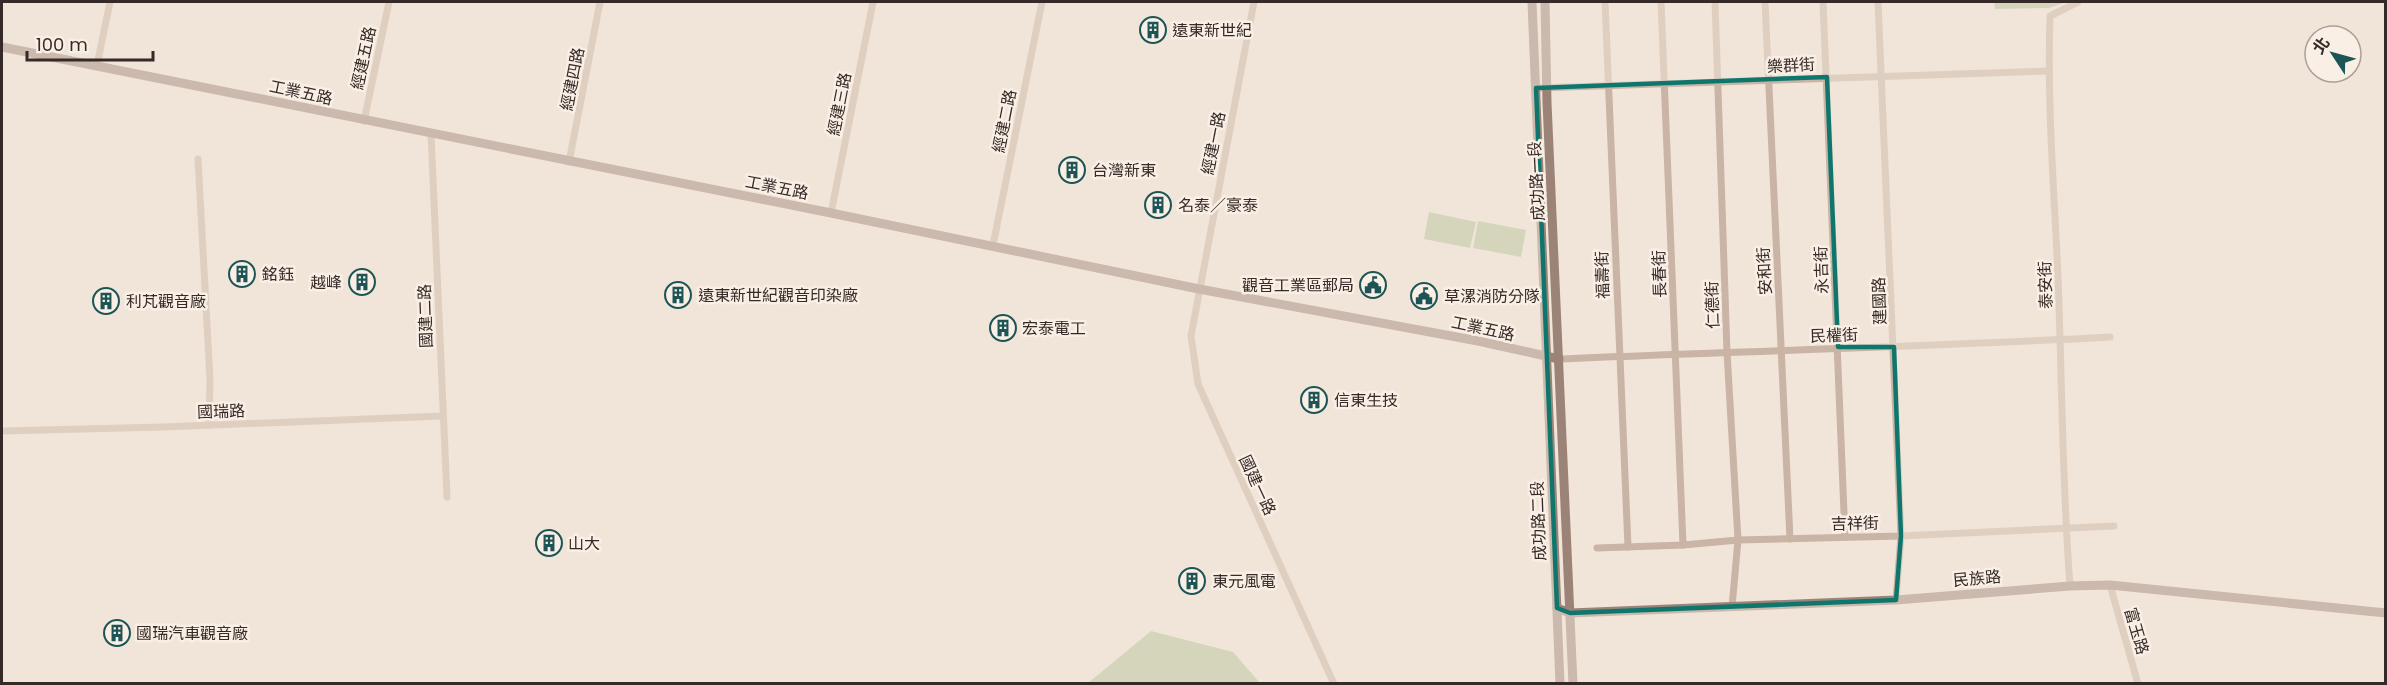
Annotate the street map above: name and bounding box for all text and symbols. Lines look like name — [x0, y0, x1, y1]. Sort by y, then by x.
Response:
building icon: 遠東新世紀 — [1138, 15, 1168, 45]
place label: 遠東新世紀 — [1172, 19, 1252, 42]
scale bar — [27, 24, 153, 62]
street label: 經建五路 — [346, 24, 381, 92]
north arrow — [2303, 24, 2363, 84]
text: 100 m — [36, 32, 88, 57]
text: 北 — [2307, 32, 2335, 59]
street label: 經建四路 — [555, 45, 590, 113]
street label: 樂群街 — [1766, 53, 1816, 78]
street label: 經建三路 — [822, 70, 857, 138]
street label: 工業五路 — [267, 75, 335, 110]
street label: 經建二路 — [987, 87, 1022, 155]
street label: 經建一路 — [1196, 109, 1231, 177]
street label: 成功路一段 — [1523, 140, 1550, 222]
building icon: 台灣新東 — [1057, 155, 1087, 185]
place label: 台灣新東 — [1092, 159, 1156, 182]
street label: 工業五路 — [743, 170, 811, 205]
building icon: 名泰／豪泰 — [1143, 190, 1173, 220]
place label: 名泰／豪泰 — [1178, 194, 1258, 217]
street label: 安和街 — [1752, 246, 1777, 296]
street label: 永吉街 — [1809, 246, 1834, 294]
street label: 長春街 — [1647, 250, 1672, 298]
street label: 福壽街 — [1590, 251, 1615, 299]
building icon: 銘鈺 — [227, 259, 257, 289]
street label: 泰安街 — [2033, 261, 2058, 309]
place label: 銘鈺 — [262, 263, 294, 286]
building icon: 越峰 — [347, 267, 377, 297]
public building icon: 觀音工業區郵局 — [1358, 270, 1388, 300]
place label: 越峰 — [310, 271, 342, 294]
place label: 觀音工業區郵局 — [1242, 274, 1354, 297]
street label: 建國路 — [1867, 277, 1892, 325]
building icon: 遠東新世紀觀音印染廠 — [663, 280, 693, 310]
public building icon: 草漯消防分隊 — [1409, 281, 1439, 311]
street label: 仁德街 — [1700, 281, 1725, 329]
street label: 國建二路 — [413, 284, 438, 348]
place label: 遠東新世紀觀音印染廠 — [698, 284, 858, 307]
place label: 草漯消防分隊 — [1444, 285, 1540, 308]
building icon: 利芃觀音廠 — [91, 286, 121, 316]
place label: 利芃觀音廠 — [126, 290, 206, 313]
street label: 工業五路 — [1449, 311, 1517, 346]
building icon: 宏泰電工 — [988, 313, 1018, 343]
place label: 宏泰電工 — [1022, 317, 1086, 340]
street label: 民權街 — [1810, 323, 1858, 348]
building icon: 信東生技 — [1299, 385, 1329, 415]
place label: 信東生技 — [1334, 389, 1398, 412]
street label: 國瑞路 — [197, 399, 245, 424]
street label: 國建一路 — [1234, 451, 1281, 519]
street label: 成功路二段 — [1526, 481, 1551, 561]
street label: 吉祥街 — [1831, 512, 1879, 535]
building icon: 山大 — [534, 528, 564, 558]
place label: 山大 — [568, 532, 600, 555]
street label: 民族路 — [1952, 565, 2002, 592]
building icon: 東元風電 — [1177, 566, 1207, 596]
place label: 東元風電 — [1212, 570, 1276, 593]
street label: 富玉路 — [2119, 605, 2154, 657]
building icon: 國瑞汽車觀音廠 — [102, 618, 132, 648]
place label: 國瑞汽車觀音廠 — [136, 622, 248, 645]

